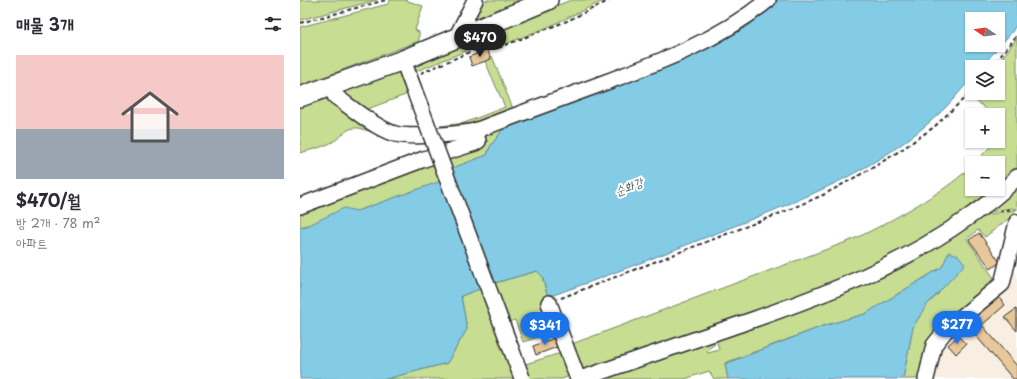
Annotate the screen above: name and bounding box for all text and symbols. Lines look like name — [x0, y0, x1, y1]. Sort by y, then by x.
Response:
text: 매물 3개 — [16, 11, 74, 37]
north arrow — [965, 12, 1005, 52]
map controls — [965, 12, 1005, 196]
icon: filters — [262, 13, 284, 35]
pin: $470 — [456, 24, 504, 58]
text: $470 — [463, 27, 497, 46]
button: layers — [965, 60, 1005, 100]
icon: home — [114, 81, 186, 153]
button: + — [965, 108, 1005, 148]
button: − — [965, 156, 1005, 196]
water label: 순화강 — [612, 172, 647, 200]
text: $470/월 — [16, 187, 81, 213]
text: 방 2개 · 78 m² — [16, 213, 100, 232]
text: 아파트 — [16, 233, 47, 252]
pin: $277 — [933, 311, 981, 345]
pin: $341 — [521, 312, 569, 346]
text: $277 — [941, 314, 973, 333]
text: $341 — [529, 315, 561, 334]

